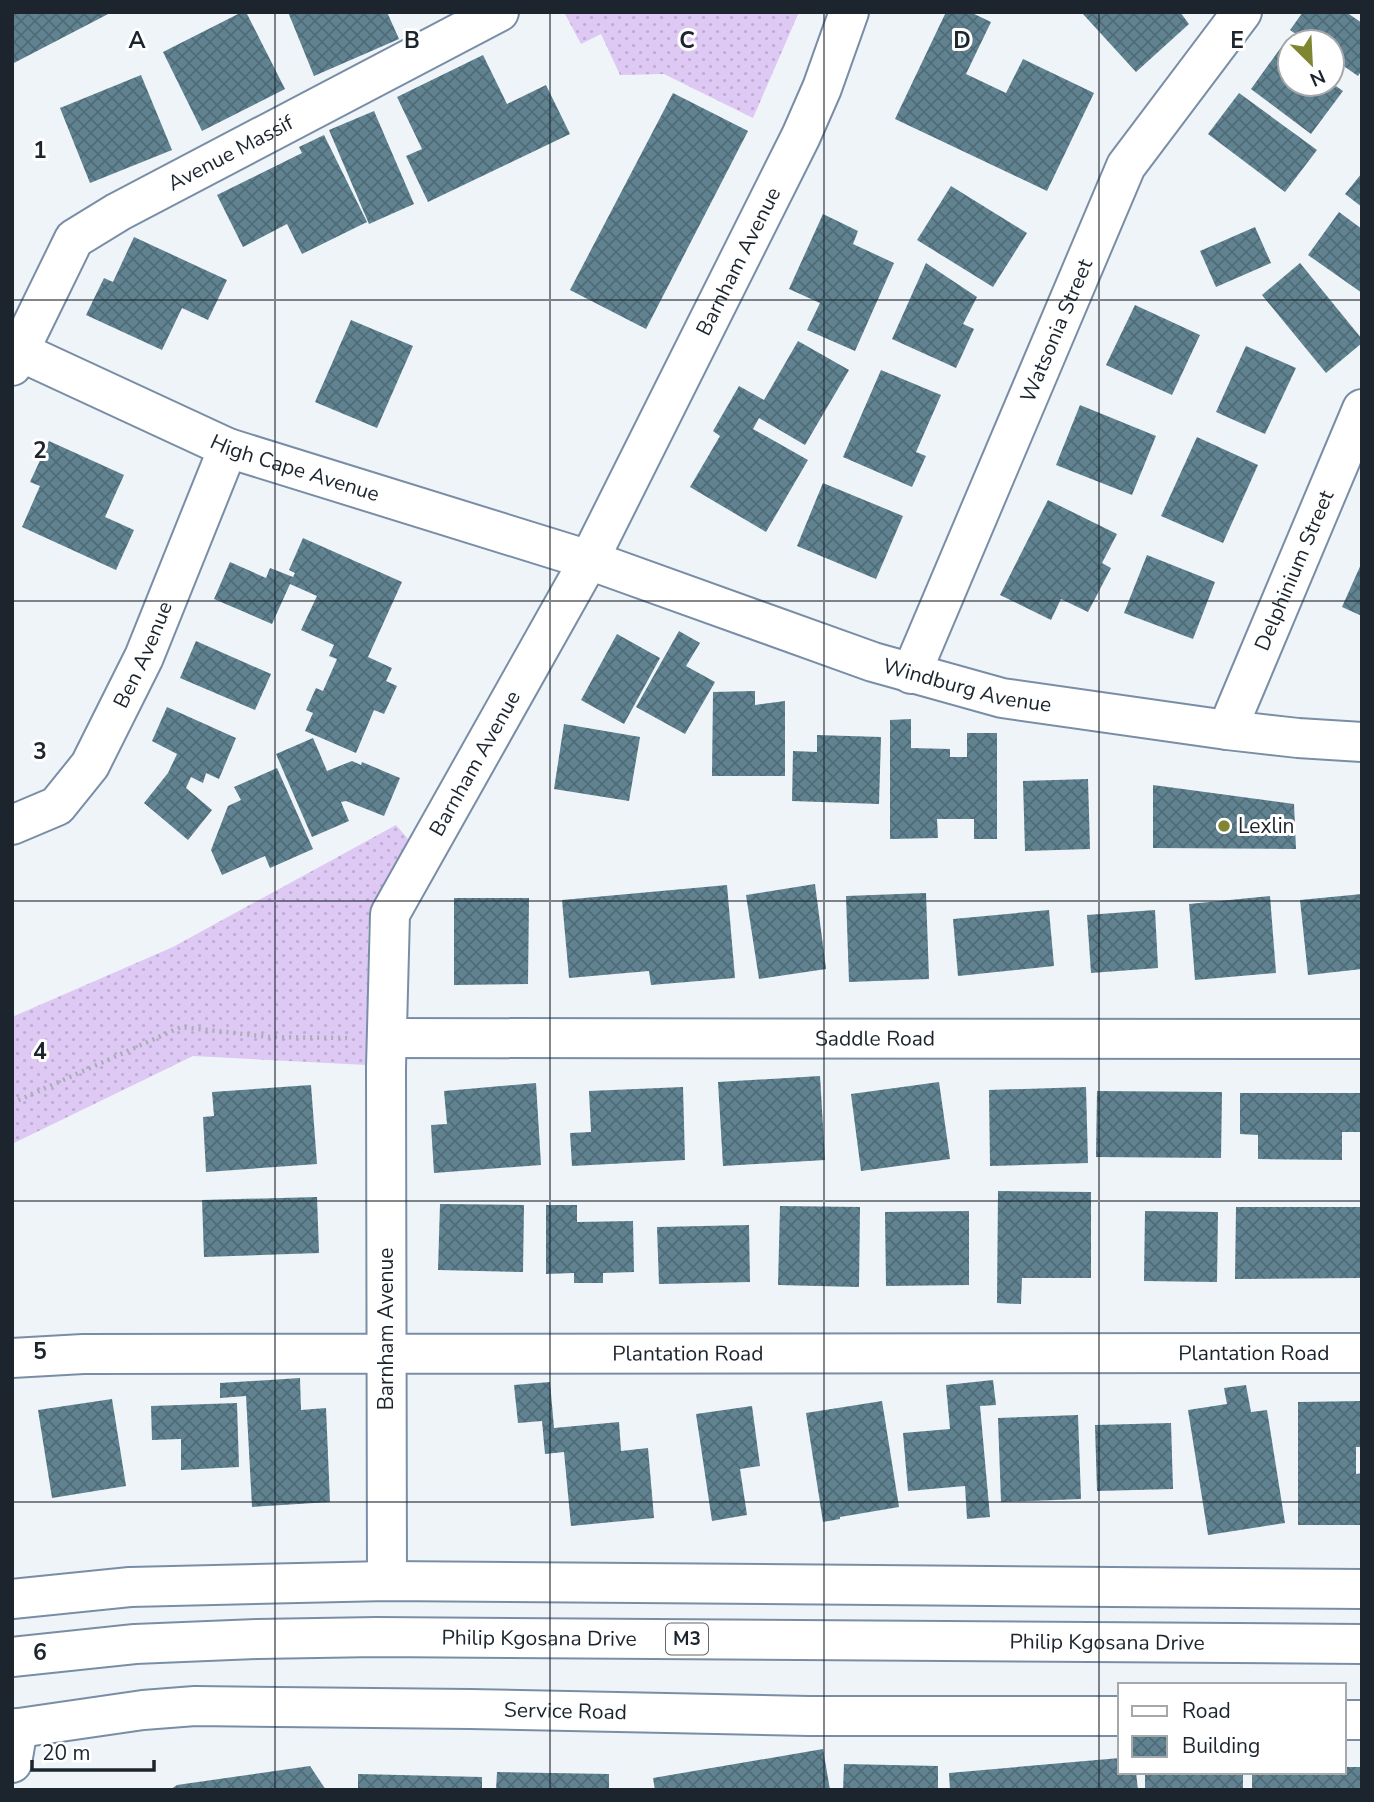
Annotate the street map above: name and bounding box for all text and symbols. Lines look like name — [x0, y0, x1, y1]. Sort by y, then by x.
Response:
text: A — [128, 25, 146, 56]
text: B — [404, 25, 420, 56]
text: C — [679, 25, 695, 56]
text: D — [953, 25, 971, 56]
text: E — [1230, 25, 1244, 56]
north arrow — [1276, 28, 1346, 98]
text: N — [1306, 63, 1329, 92]
street label: Avenue Massif — [163, 108, 299, 197]
text: 1 — [33, 135, 47, 166]
street label: Barnham Avenue — [689, 182, 787, 340]
street label: Watsonia Street — [1014, 254, 1099, 406]
street label: High Cape Avenue — [206, 428, 383, 508]
text: 2 — [33, 435, 47, 466]
street label: Delphinium Street — [1248, 486, 1340, 655]
street label: Ben Avenue — [107, 597, 179, 713]
street label: Windburg Avenue — [880, 651, 1053, 719]
street label: Barnham Avenue — [423, 685, 527, 841]
text: 3 — [33, 736, 47, 767]
place label: Lexlin — [1238, 812, 1294, 840]
marker: Lexlin — [1216, 818, 1232, 834]
street label: Saddle Road — [815, 1024, 935, 1053]
text: 4 — [33, 1036, 47, 1067]
street label: Barnham Avenue — [372, 1248, 400, 1410]
text: 5 — [33, 1336, 47, 1367]
street label: Plantation Road — [612, 1339, 764, 1368]
street label: Plantation Road — [1178, 1339, 1330, 1367]
street label: Philip Kgosana Drive — [441, 1623, 637, 1653]
road number: M3 — [666, 1624, 708, 1654]
street label: Philip Kgosana Drive — [1009, 1627, 1205, 1657]
text: 6 — [33, 1637, 47, 1668]
legend — [1118, 1683, 1346, 1774]
street label: Service Road — [504, 1696, 627, 1726]
text: Road — [1182, 1697, 1231, 1725]
scale bar — [32, 1728, 154, 1772]
text: Building — [1182, 1732, 1260, 1760]
text: 20 m — [42, 1739, 91, 1767]

